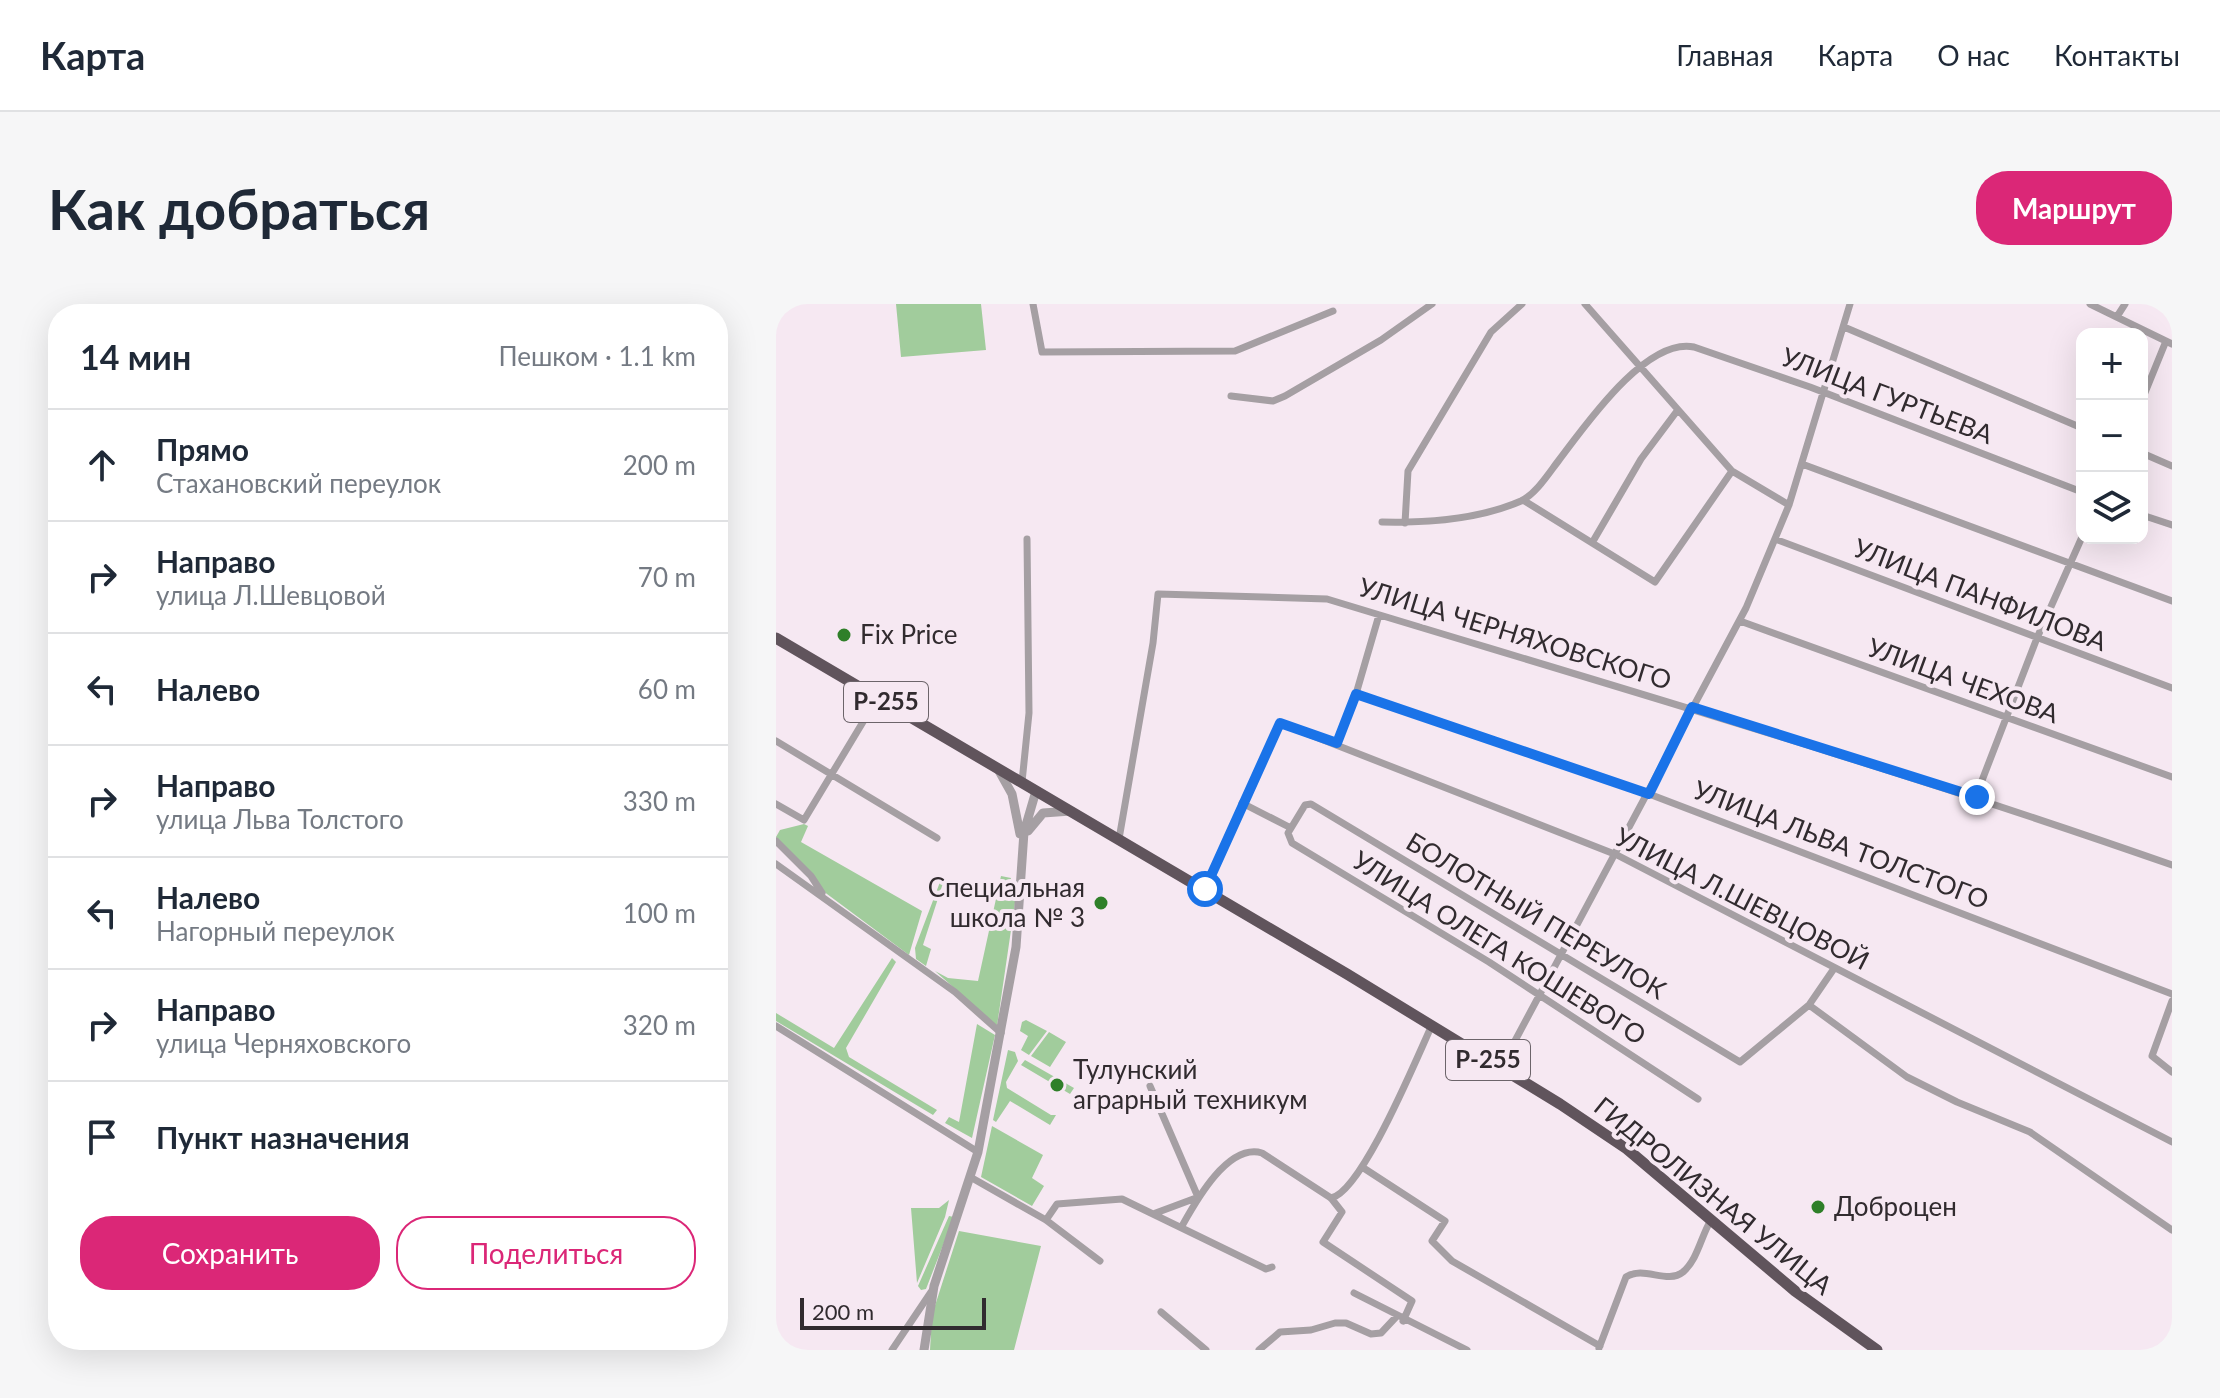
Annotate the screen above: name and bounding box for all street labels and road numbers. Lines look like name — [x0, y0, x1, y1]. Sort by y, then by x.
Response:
street label: УЛИЦА ГУРТЬЕВА — [1777, 340, 1998, 450]
street label: УЛИЦА ПАНФИЛОВА — [1849, 531, 2112, 657]
street label: УЛИЦА ЧЕРНЯХОВСКОГО — [1355, 570, 1676, 696]
street label: УЛИЦА ЧЕХОВА — [1863, 631, 2064, 730]
road number: Р-255 — [844, 682, 928, 722]
street label: УЛИЦА ЛЬВА ТОЛСТОГО — [1689, 773, 1994, 915]
street label: УЛИЦА Л.ШЕВЦОВОЙ — [1610, 820, 1875, 976]
street label: БОЛОТНЫЙ ПЕРЕУЛОК — [1401, 825, 1672, 1006]
street label: УЛИЦА ОЛЕГА КОШЕВОГО — [1347, 844, 1652, 1051]
road number: Р-255 — [1446, 1040, 1530, 1080]
street label: ГИДРОЛИЗНАЯ УЛИЦА — [1588, 1089, 1839, 1301]

